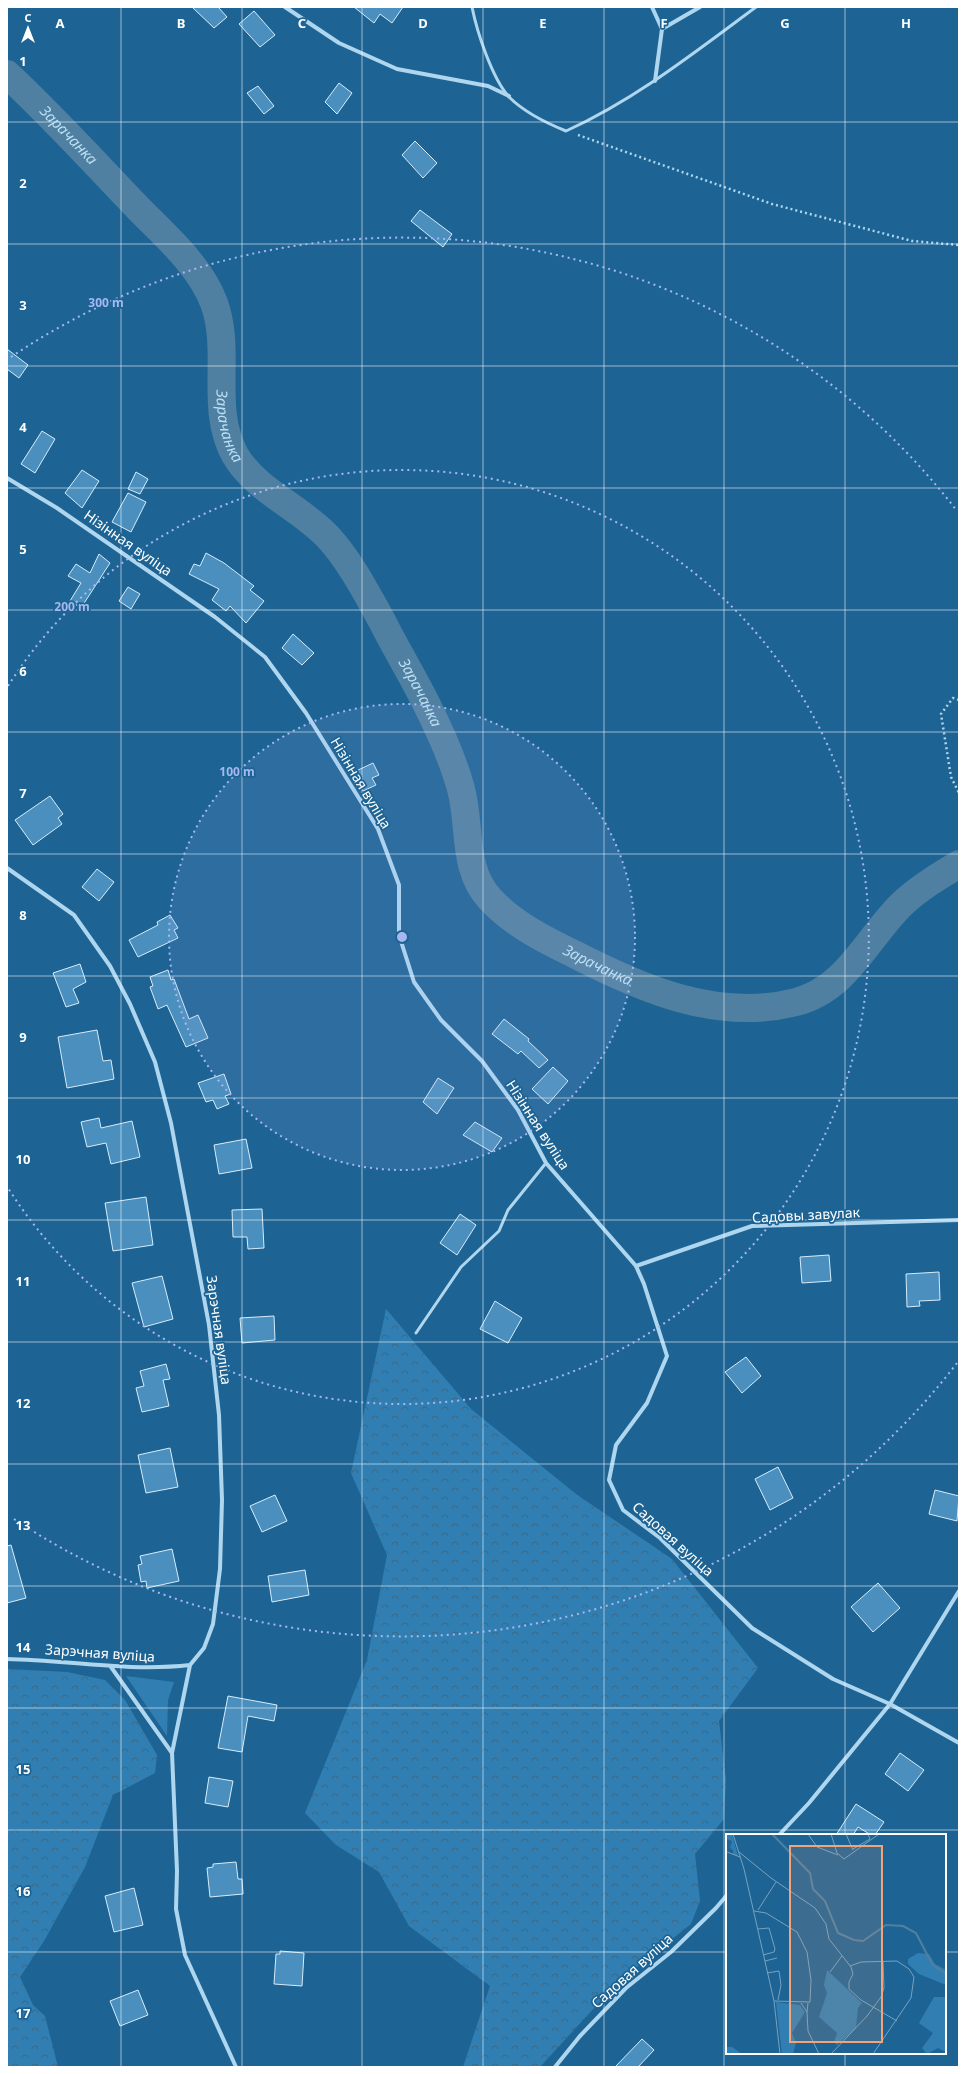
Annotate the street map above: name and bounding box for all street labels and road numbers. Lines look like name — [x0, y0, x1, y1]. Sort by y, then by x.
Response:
street label: Нізінная вуліца — [80, 505, 176, 580]
street label: Нізінная вуліца — [327, 733, 396, 832]
street label: Нізінная вуліца — [502, 1076, 575, 1173]
street label: Садовы завулак — [752, 1202, 861, 1227]
street label: Зарэчная вуліца — [202, 1274, 237, 1386]
street label: Садовая вуліца — [629, 1497, 718, 1580]
street label: Зарэчная вуліца — [45, 1639, 155, 1666]
street label: Садовая вуліца — [587, 1929, 676, 2012]

